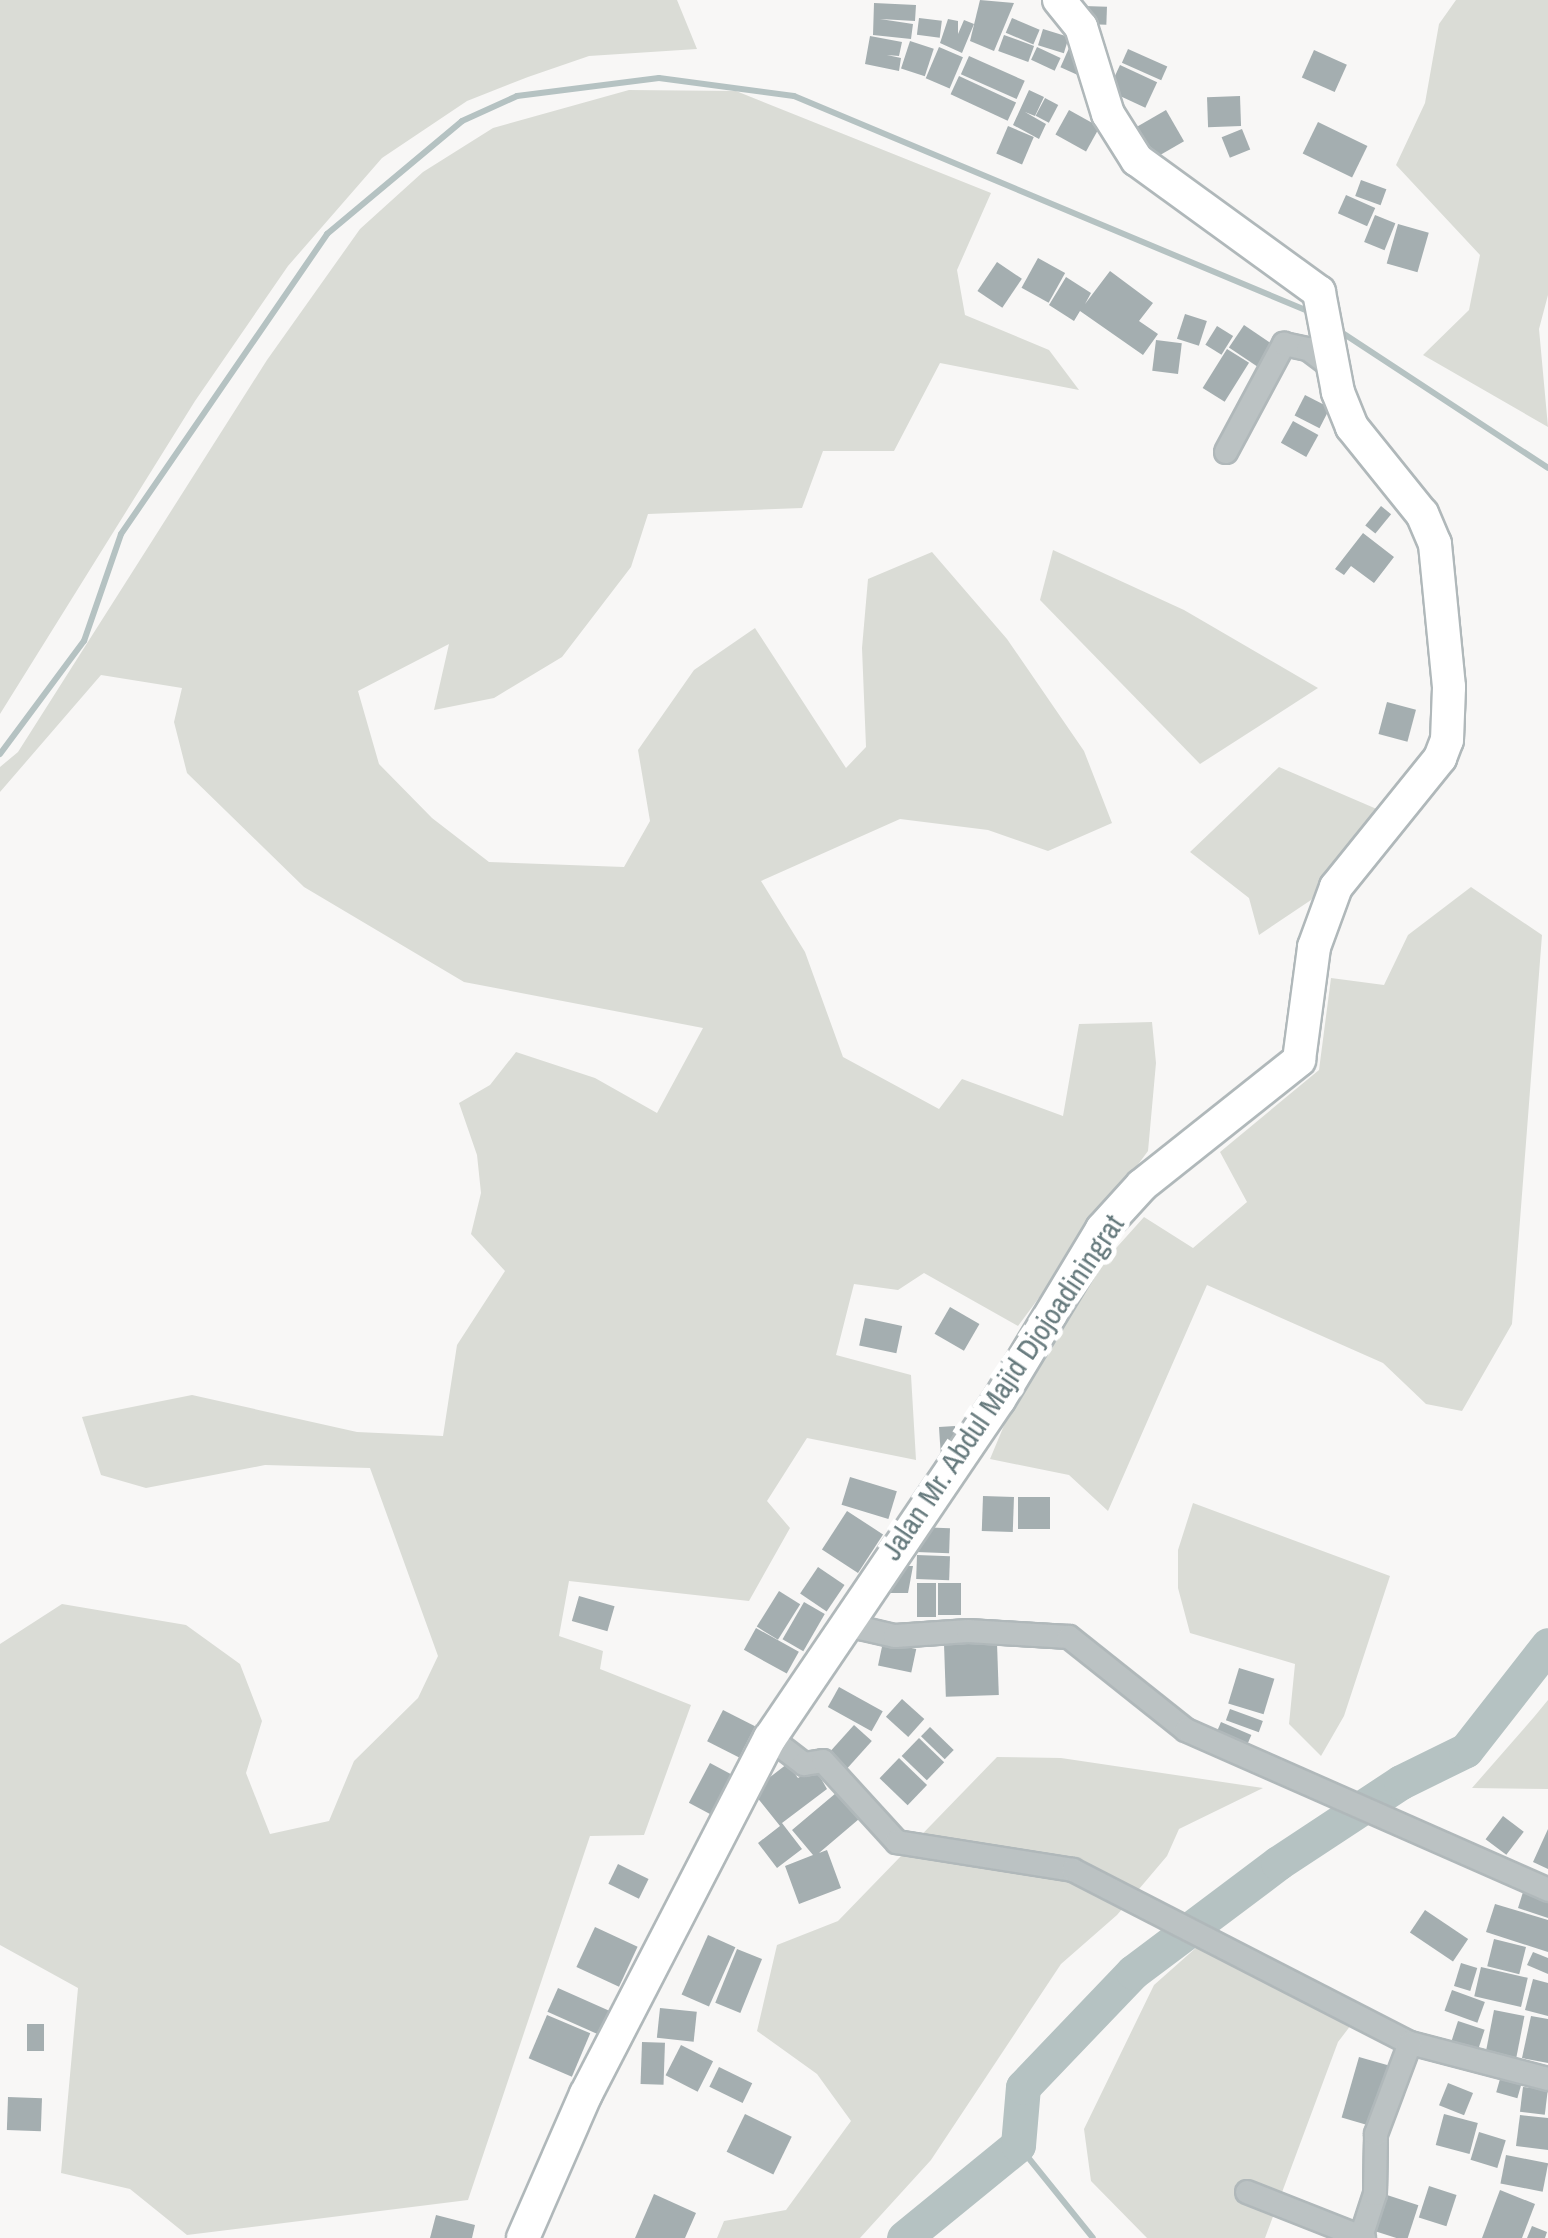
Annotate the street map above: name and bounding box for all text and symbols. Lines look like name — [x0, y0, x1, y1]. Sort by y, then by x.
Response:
street label: Jalan Mr. Abdul Majid Djojoadiningrat — [872, 1207, 1132, 1567]

